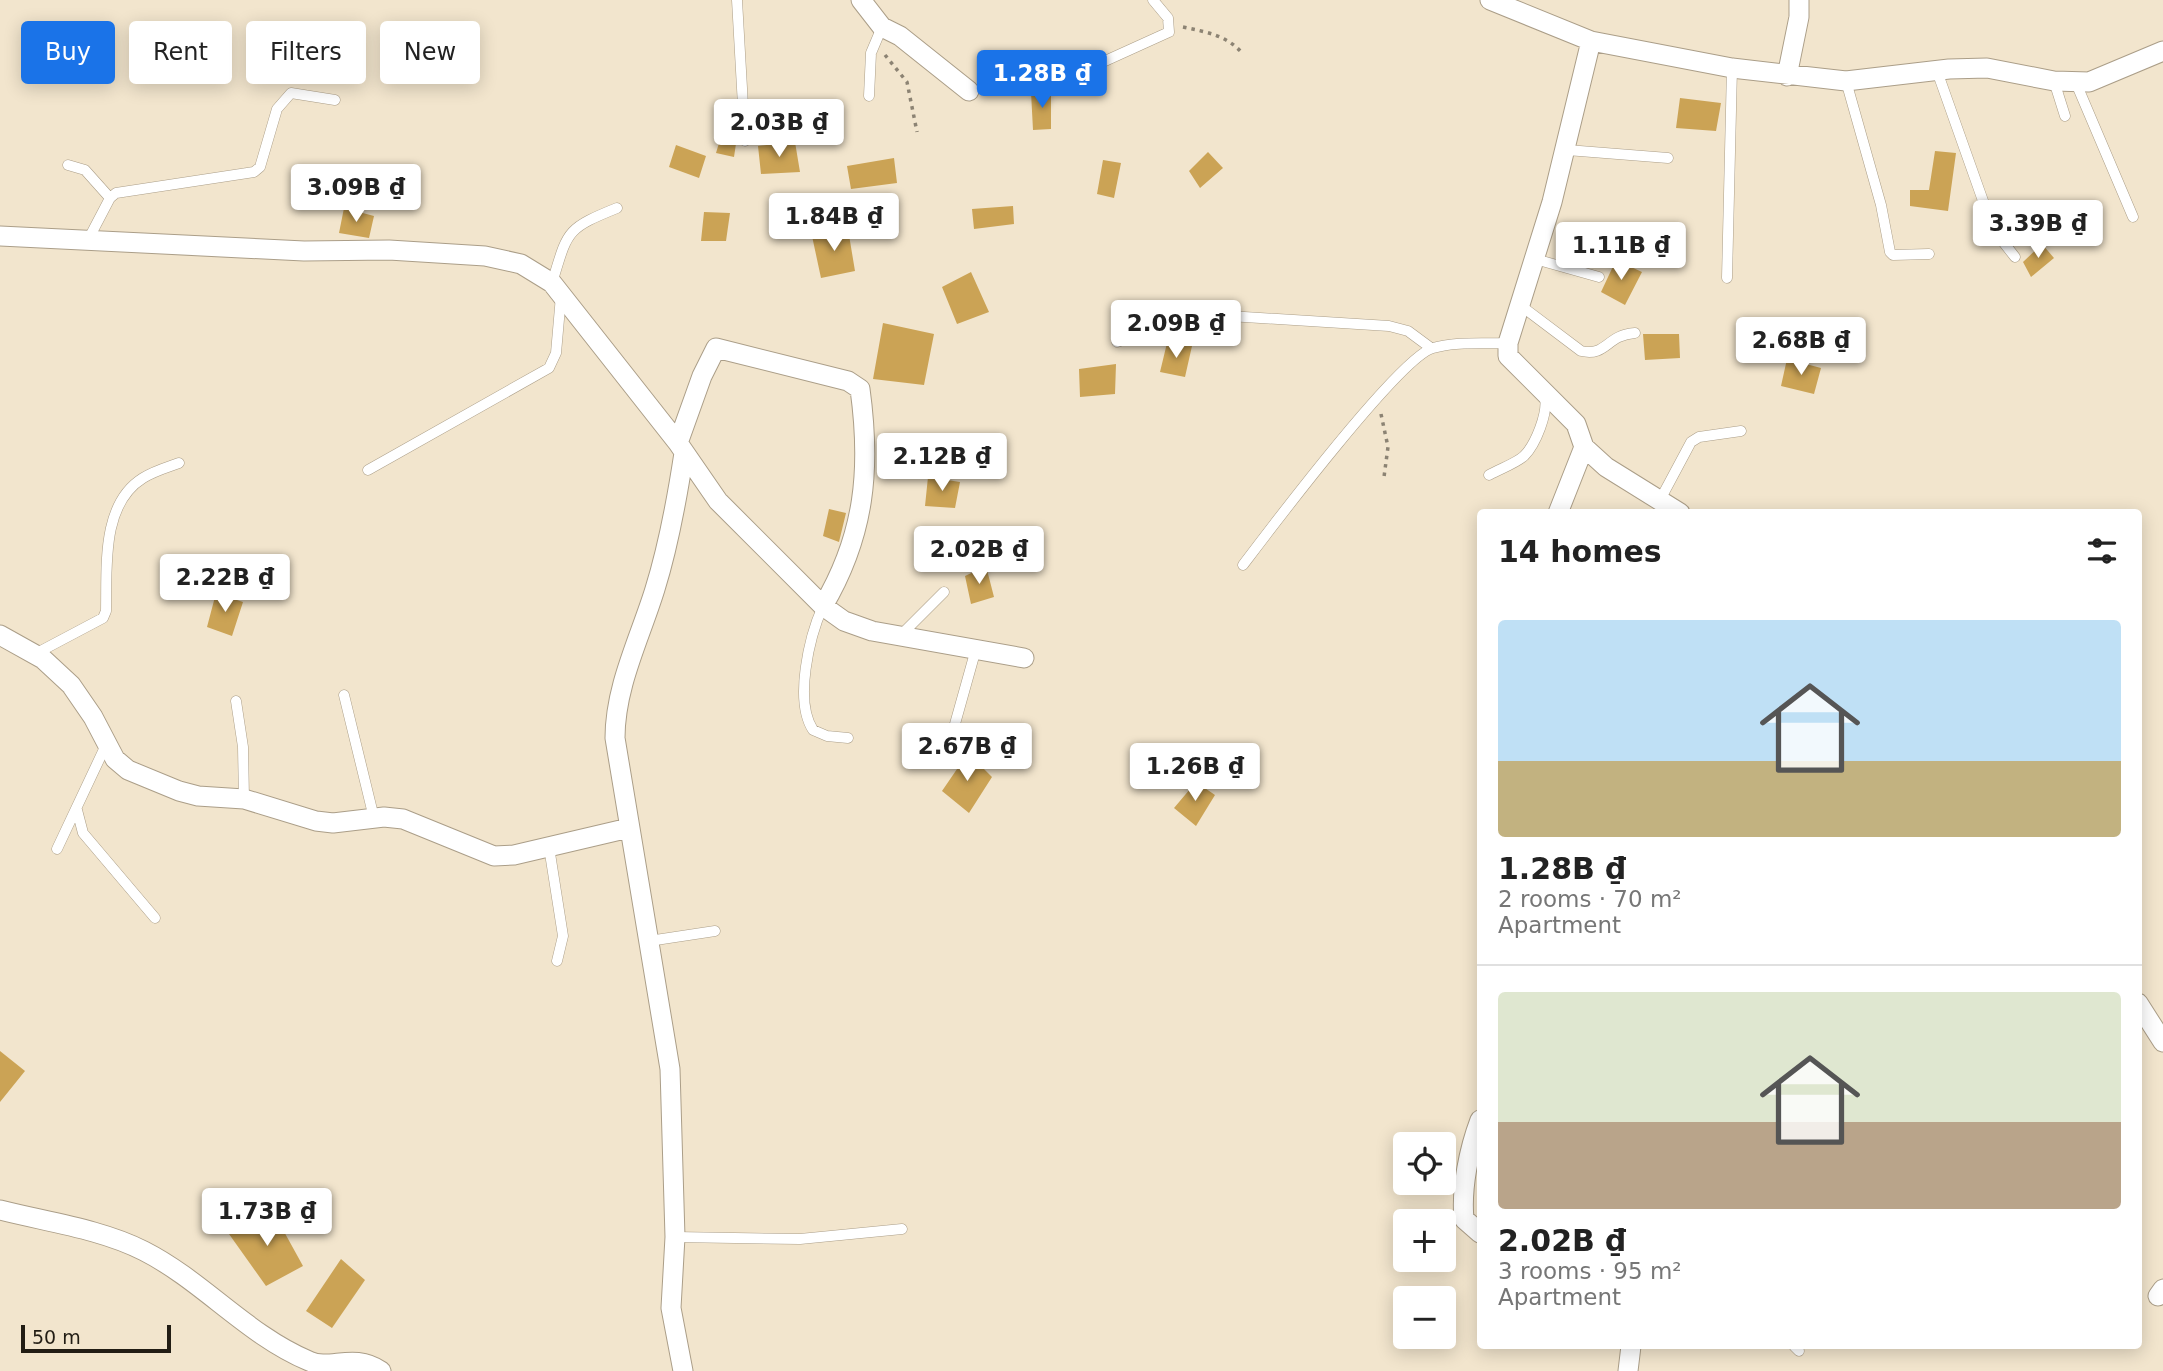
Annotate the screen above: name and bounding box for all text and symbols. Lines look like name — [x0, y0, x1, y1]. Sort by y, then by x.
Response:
chip: Buy — [21, 21, 115, 84]
chip: Rent — [129, 21, 232, 84]
chip: Filters — [246, 21, 366, 84]
chip: New — [380, 21, 480, 84]
pin: 1.28B ₫ — [977, 50, 1107, 110]
text: 1.28B ₫ — [993, 60, 1091, 86]
pin: 2.03B ₫ — [714, 100, 844, 159]
text: 2.03B ₫ — [730, 109, 828, 135]
pin: 3.09B ₫ — [291, 164, 421, 224]
text: 3.09B ₫ — [307, 174, 405, 200]
pin: 1.84B ₫ — [769, 194, 899, 253]
pin: 3.39B ₫ — [1973, 201, 2103, 260]
text: 1.84B ₫ — [785, 203, 883, 229]
text: 3.39B ₫ — [1989, 210, 2087, 236]
pin: 1.11B ₫ — [1556, 222, 1686, 282]
text: 1.11B ₫ — [1572, 232, 1670, 258]
pin: 2.09B ₫ — [1111, 300, 1241, 360]
text: 2.09B ₫ — [1127, 310, 1225, 336]
pin: 2.68B ₫ — [1736, 318, 1866, 377]
text: 2.68B ₫ — [1752, 327, 1850, 353]
pin: 2.12B ₫ — [877, 434, 1007, 493]
text: 2.12B ₫ — [893, 443, 991, 469]
pin: 2.02B ₫ — [914, 526, 1044, 586]
icon: filters — [2083, 532, 2121, 570]
text: 14 homes — [1498, 534, 1662, 569]
text: 2.02B ₫ — [930, 536, 1028, 562]
pin: 2.22B ₫ — [160, 554, 290, 614]
text: 2.22B ₫ — [176, 564, 274, 590]
icon: home — [1747, 665, 1873, 791]
pin: 2.67B ₫ — [902, 724, 1032, 783]
text: 2.67B ₫ — [918, 733, 1016, 759]
pin: 1.26B ₫ — [1130, 744, 1260, 803]
text: 1.26B ₫ — [1146, 753, 1244, 779]
text: 1.28B ₫ — [1498, 851, 1626, 886]
text: 2 rooms · 70 m² — [1498, 886, 1682, 912]
text: Apartment — [1498, 912, 1621, 938]
icon: home — [1747, 1037, 1873, 1163]
map controls — [1393, 1132, 1456, 1349]
button: locate — [1393, 1132, 1456, 1195]
pin: 1.73B ₫ — [202, 1188, 332, 1248]
text: 1.73B ₫ — [218, 1198, 316, 1224]
button: + — [1393, 1209, 1456, 1272]
text: 2.02B ₫ — [1498, 1223, 1626, 1258]
text: 3 rooms · 95 m² — [1498, 1258, 1682, 1284]
text: Apartment — [1498, 1284, 1621, 1310]
button: − — [1393, 1286, 1456, 1349]
scale bar — [21, 1322, 172, 1354]
text: 50 m — [32, 1326, 81, 1348]

